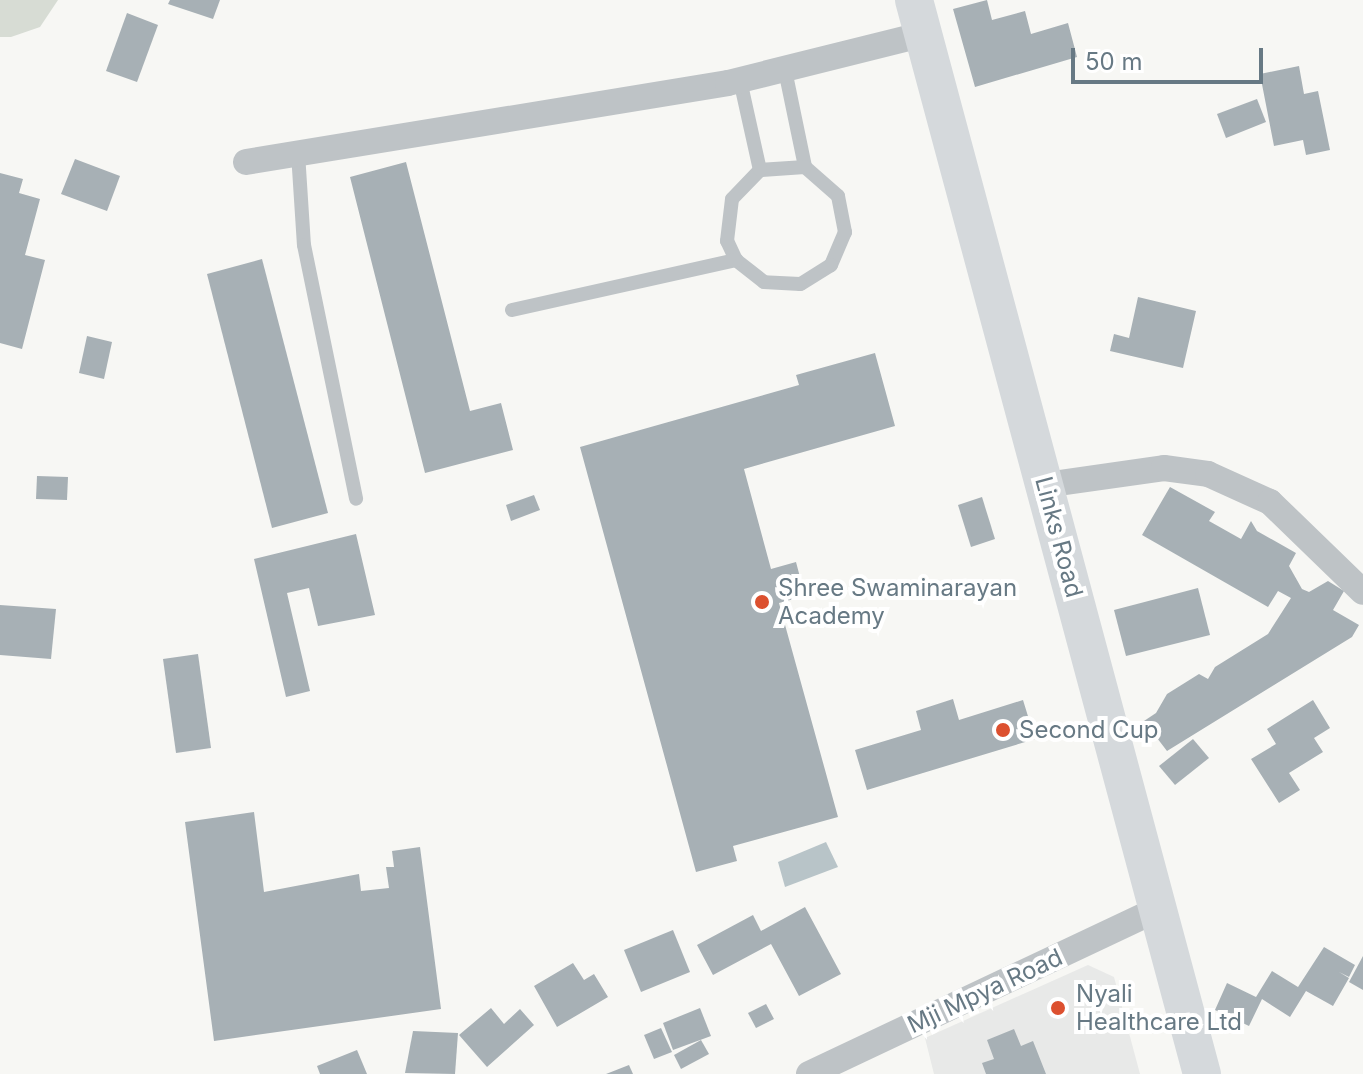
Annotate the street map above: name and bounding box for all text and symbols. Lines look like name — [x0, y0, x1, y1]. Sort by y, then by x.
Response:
scale bar — [1075, 32, 1267, 82]
text: 50 m — [1085, 47, 1143, 76]
street label: Links Road — [1029, 473, 1089, 601]
place label: Shree Swaminarayan Academy — [778, 574, 1017, 630]
marker: Shree Swaminarayan Academy — [753, 593, 771, 611]
place label: Second Cup — [1019, 716, 1159, 744]
marker: Second Cup — [994, 721, 1012, 739]
street label: Mji Mpya Road — [903, 943, 1067, 1039]
place label: Nyali Healthcare Ltd — [1076, 980, 1242, 1036]
marker: Nyali Healthcare Ltd — [1047, 997, 1069, 1019]

